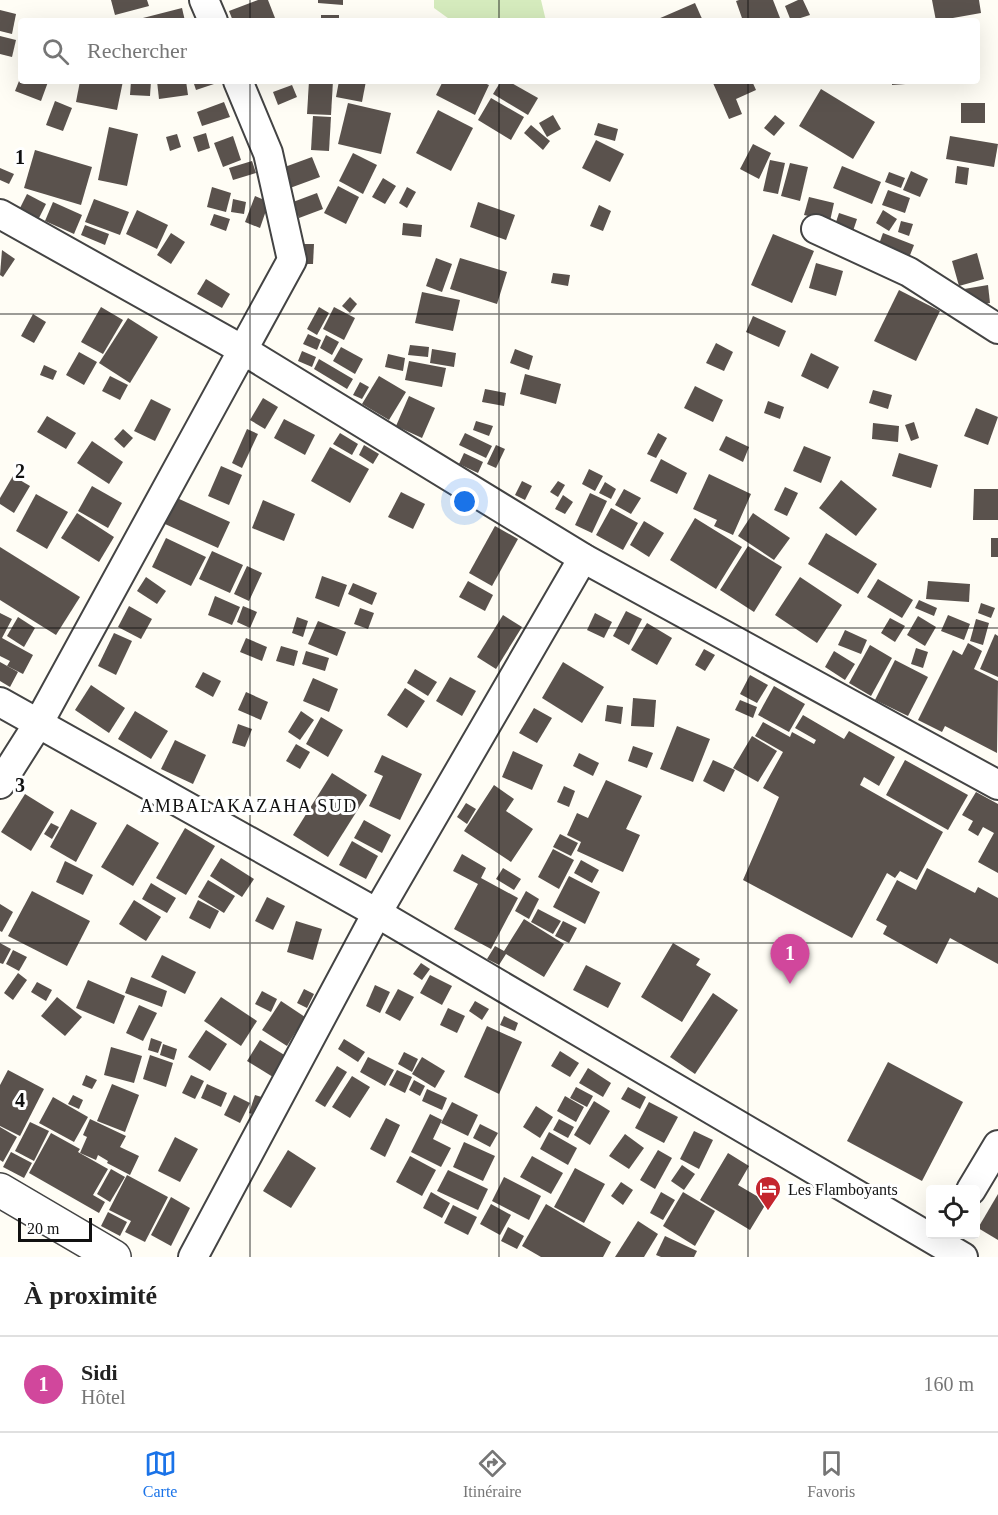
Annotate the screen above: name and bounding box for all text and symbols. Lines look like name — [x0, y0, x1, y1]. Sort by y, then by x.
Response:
search box — [18, 18, 980, 84]
icon: search — [39, 35, 72, 68]
text: Rechercher — [87, 38, 187, 63]
text: 1 — [15, 146, 25, 168]
text: 2 — [15, 460, 25, 482]
your location — [450, 487, 479, 516]
text: 3 — [15, 774, 25, 796]
district label: AMBALAKAZAHA SUD — [140, 796, 358, 816]
pin: 1 — [770, 934, 810, 984]
text: 4 — [15, 1089, 25, 1111]
hotel icon: Les Flamboyants — [753, 1174, 783, 1212]
place label: Les Flamboyants — [788, 1181, 898, 1199]
map controls — [926, 1185, 980, 1239]
button: locate — [926, 1185, 980, 1239]
scale bar — [18, 1215, 92, 1242]
text: 20 m — [27, 1220, 59, 1237]
text: À proximité — [24, 1281, 157, 1310]
text: Sidi — [81, 1360, 118, 1385]
text: 1 — [39, 1373, 49, 1395]
text: 160 m — [923, 1373, 974, 1395]
text: Hôtel — [81, 1386, 125, 1408]
tab: Carte — [143, 1447, 177, 1501]
tab: Itinéraire — [463, 1447, 522, 1501]
tab: Favoris — [807, 1447, 855, 1501]

